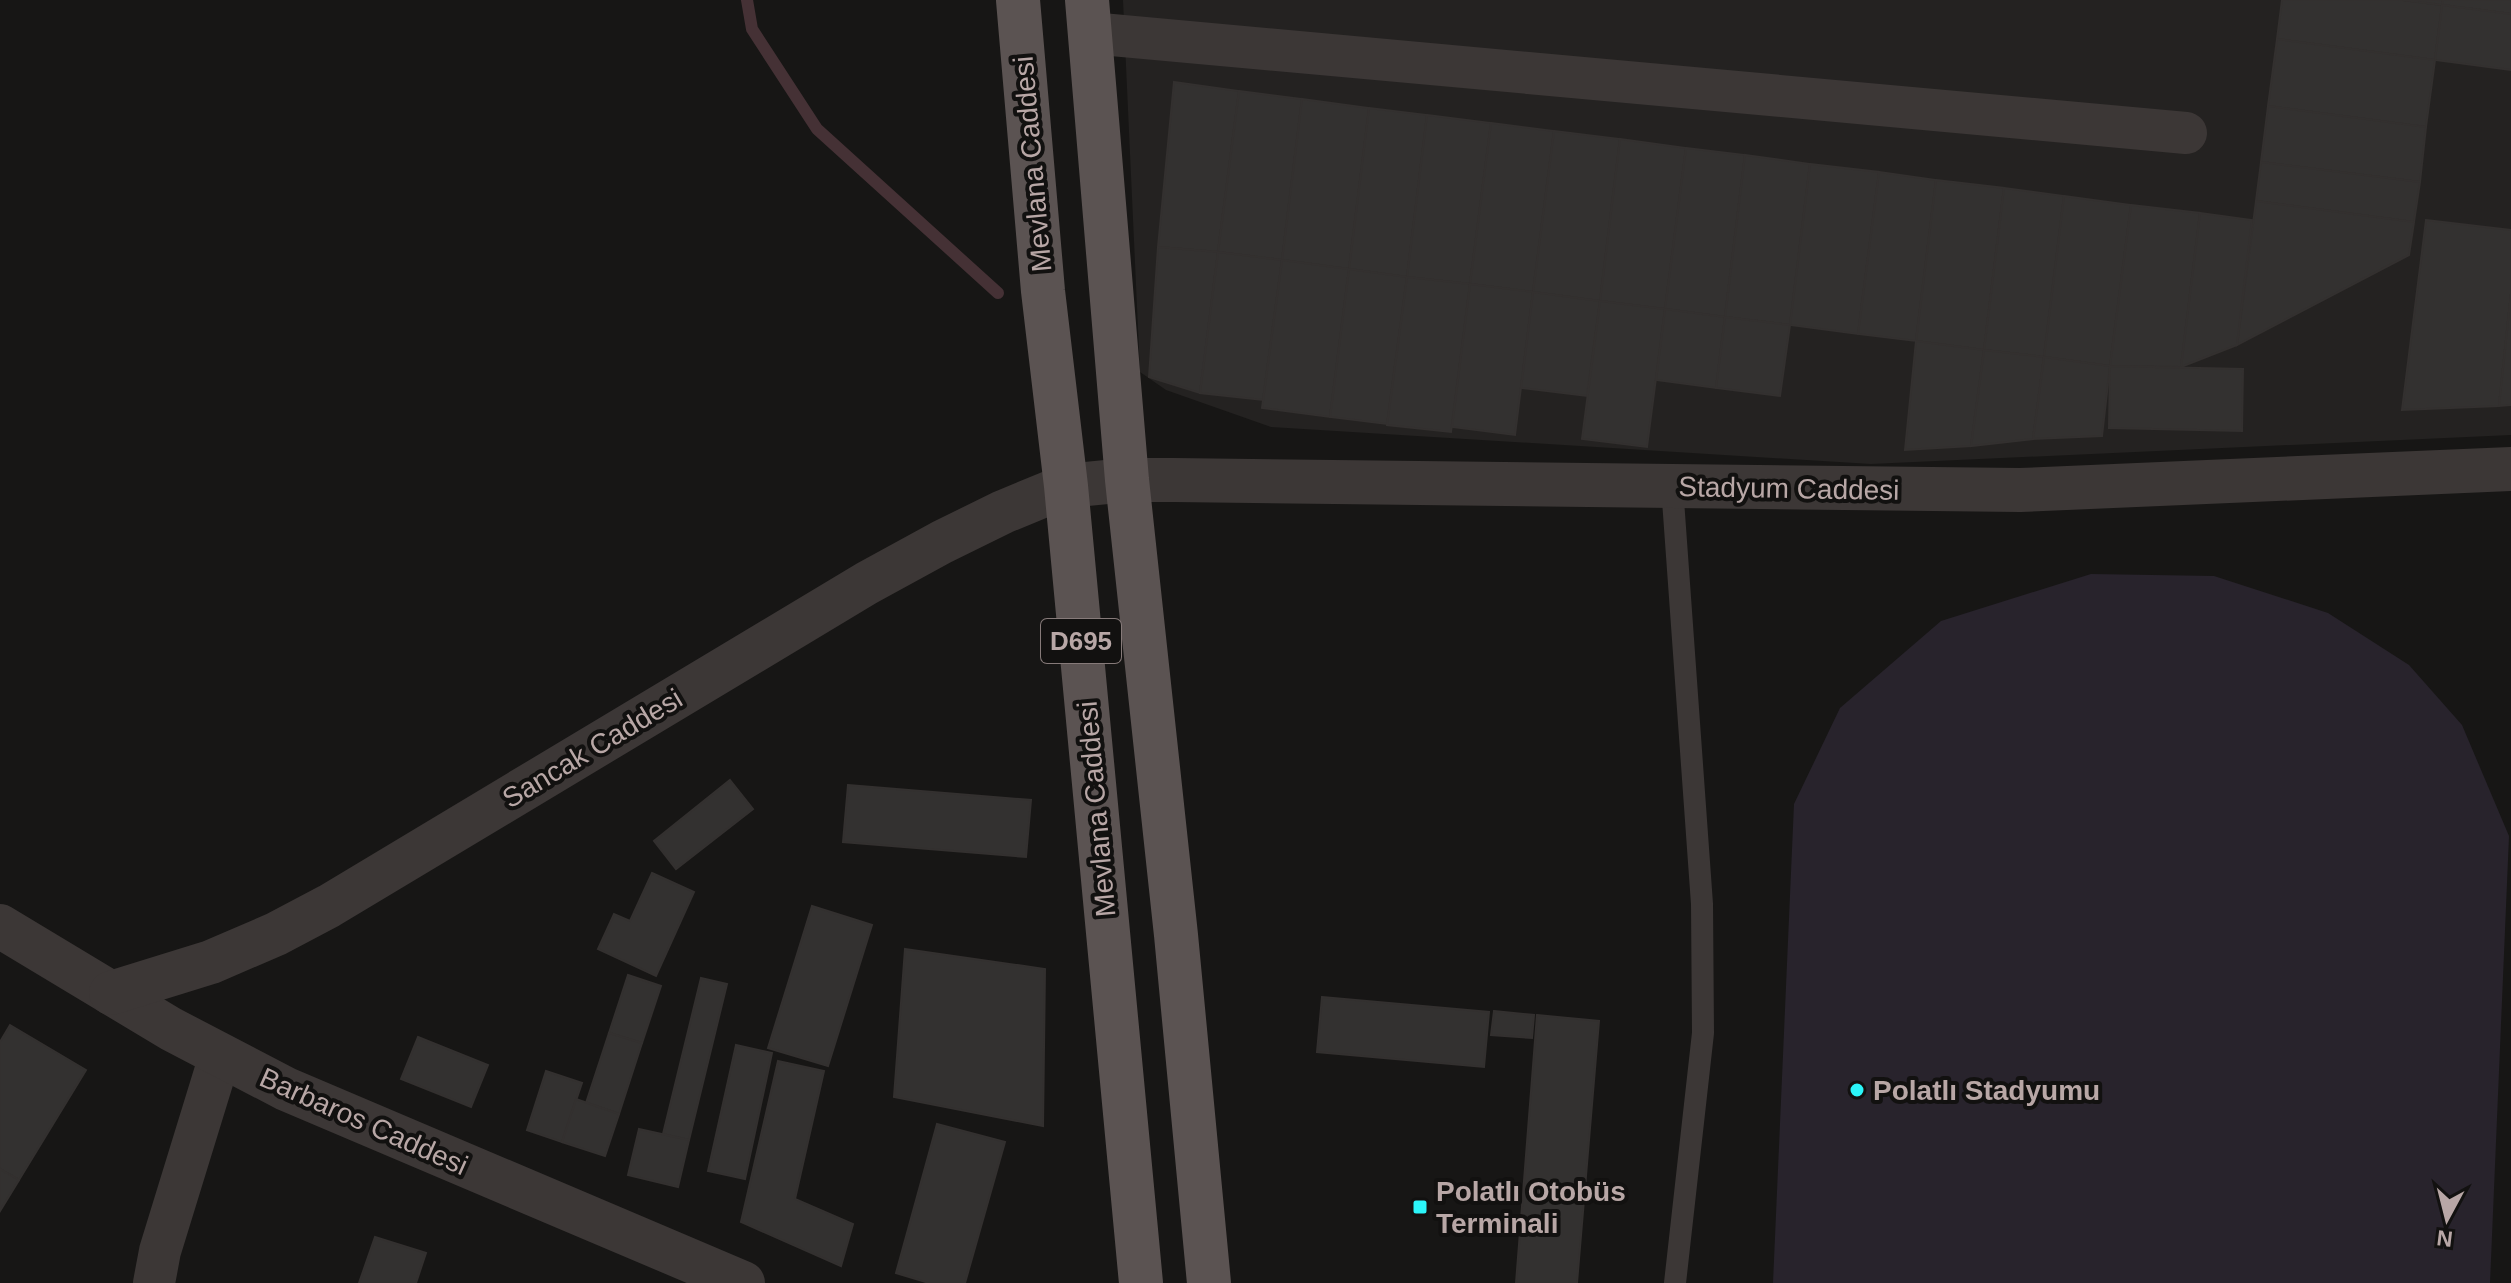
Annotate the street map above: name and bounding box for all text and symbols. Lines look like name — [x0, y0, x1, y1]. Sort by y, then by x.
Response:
street label: Mevlana Caddesi — [1008, 55, 1057, 273]
street label: Stadyum Caddesi — [1678, 471, 1900, 506]
road number: D695 — [1041, 619, 1121, 663]
street label: Sancak Caddesi — [497, 683, 688, 814]
street label: Mevlana Caddesi — [1072, 700, 1121, 918]
street label: Barbaros Caddesi — [255, 1062, 472, 1181]
place label: Polatlı Stadyumu — [1873, 1075, 2100, 1106]
marker: Polatlı Stadyumu — [1848, 1081, 1866, 1099]
place label: Polatlı Otobüs Terminali — [1436, 1176, 1626, 1239]
north arrow — [2407, 1179, 2487, 1259]
marker: Polatlı Otobüs Terminali — [1411, 1198, 1429, 1216]
text: N — [2435, 1225, 2454, 1252]

